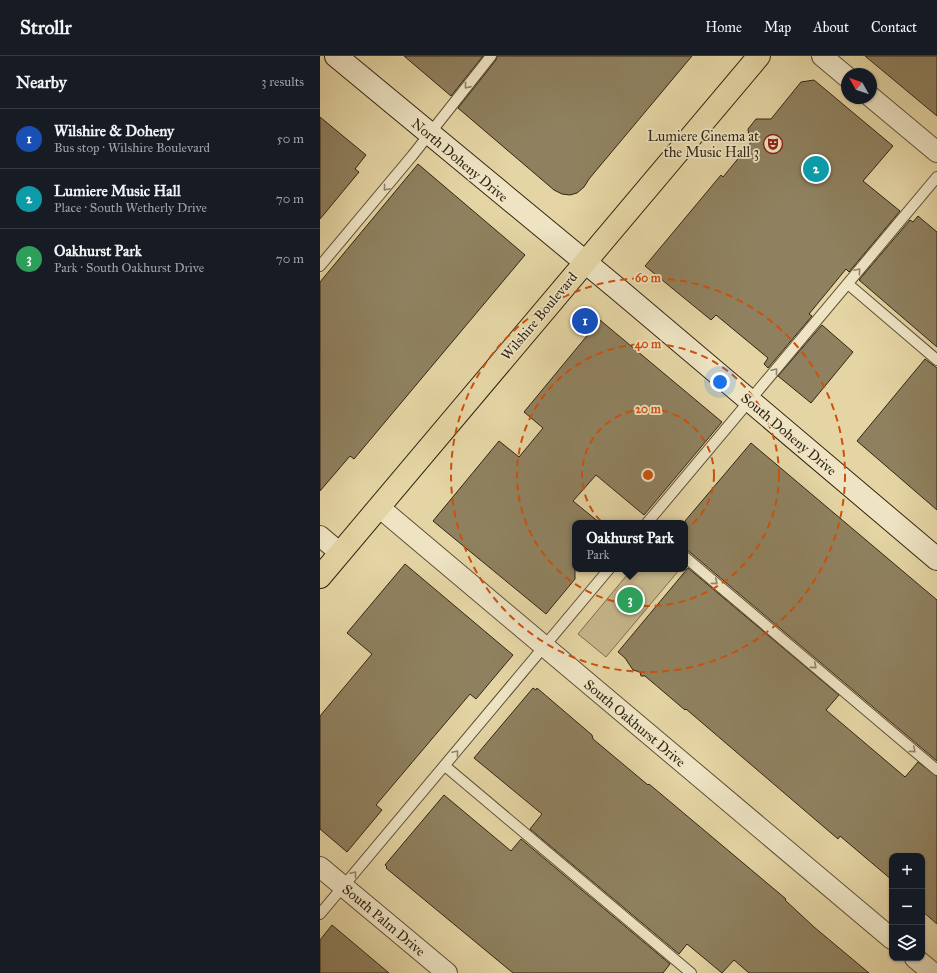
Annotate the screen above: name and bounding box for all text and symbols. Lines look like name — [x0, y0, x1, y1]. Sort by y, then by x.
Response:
text: Strollr — [20, 16, 72, 39]
text: Home — [705, 19, 742, 36]
text: Map — [764, 19, 791, 36]
text: About — [813, 19, 849, 36]
text: Contact — [871, 19, 917, 36]
north arrow — [841, 68, 877, 104]
text: Nearby — [16, 72, 67, 93]
text: 3 results — [261, 74, 304, 90]
one-way arrow — [464, 82, 471, 89]
street label: North Doheny Drive — [408, 115, 512, 206]
text: Wilshire & Doheny — [54, 122, 174, 140]
place label: Lumiere Cinema at the Music Hall 3 — [647, 128, 759, 161]
text: 1 — [26, 131, 32, 147]
text: 50 m — [277, 131, 304, 147]
theatre icon: Lumiere Cinema at the Music Hall 3 — [762, 133, 784, 155]
text: Bus stop · Wilshire Boulevard — [54, 140, 210, 156]
pin: 2 — [803, 154, 829, 184]
text: Lumiere Music Hall — [54, 182, 181, 200]
one-way arrow — [383, 183, 390, 191]
text: 2 — [26, 191, 32, 207]
text: 70 m — [276, 191, 304, 207]
text: Place · South Wetherly Drive — [54, 200, 207, 216]
text: Oakhurst Park — [54, 242, 142, 260]
text: 3 — [26, 251, 32, 267]
text: 70 m — [276, 251, 304, 267]
text: Park · South Oakhurst Drive — [54, 260, 204, 276]
street label: Wilshire Boulevard — [498, 269, 581, 364]
one-way arrow — [854, 269, 861, 276]
text: 60 m — [635, 271, 662, 285]
pin: 1 — [572, 306, 598, 336]
text: 40 m — [635, 337, 662, 352]
one-way arrow — [770, 368, 777, 375]
your location — [710, 372, 730, 392]
street label: South Doheny Drive — [737, 389, 840, 479]
text: 20 m — [635, 402, 662, 416]
centre of rings — [641, 468, 655, 482]
popup — [572, 520, 688, 572]
text: Oakhurst Park — [586, 529, 674, 547]
text: Park — [586, 547, 610, 563]
one-way arrow — [710, 577, 717, 584]
pin: 3 — [617, 585, 643, 615]
one-way arrow — [809, 661, 817, 668]
street label: South Oakhurst Drive — [580, 676, 689, 771]
one-way arrow — [909, 745, 916, 752]
one-way arrow — [451, 750, 458, 757]
map controls — [889, 853, 925, 961]
button: + — [889, 853, 925, 889]
one-way arrow — [350, 871, 357, 878]
street label: South Palm Drive — [339, 881, 429, 960]
button: − — [889, 889, 925, 925]
button: layers — [889, 925, 925, 961]

